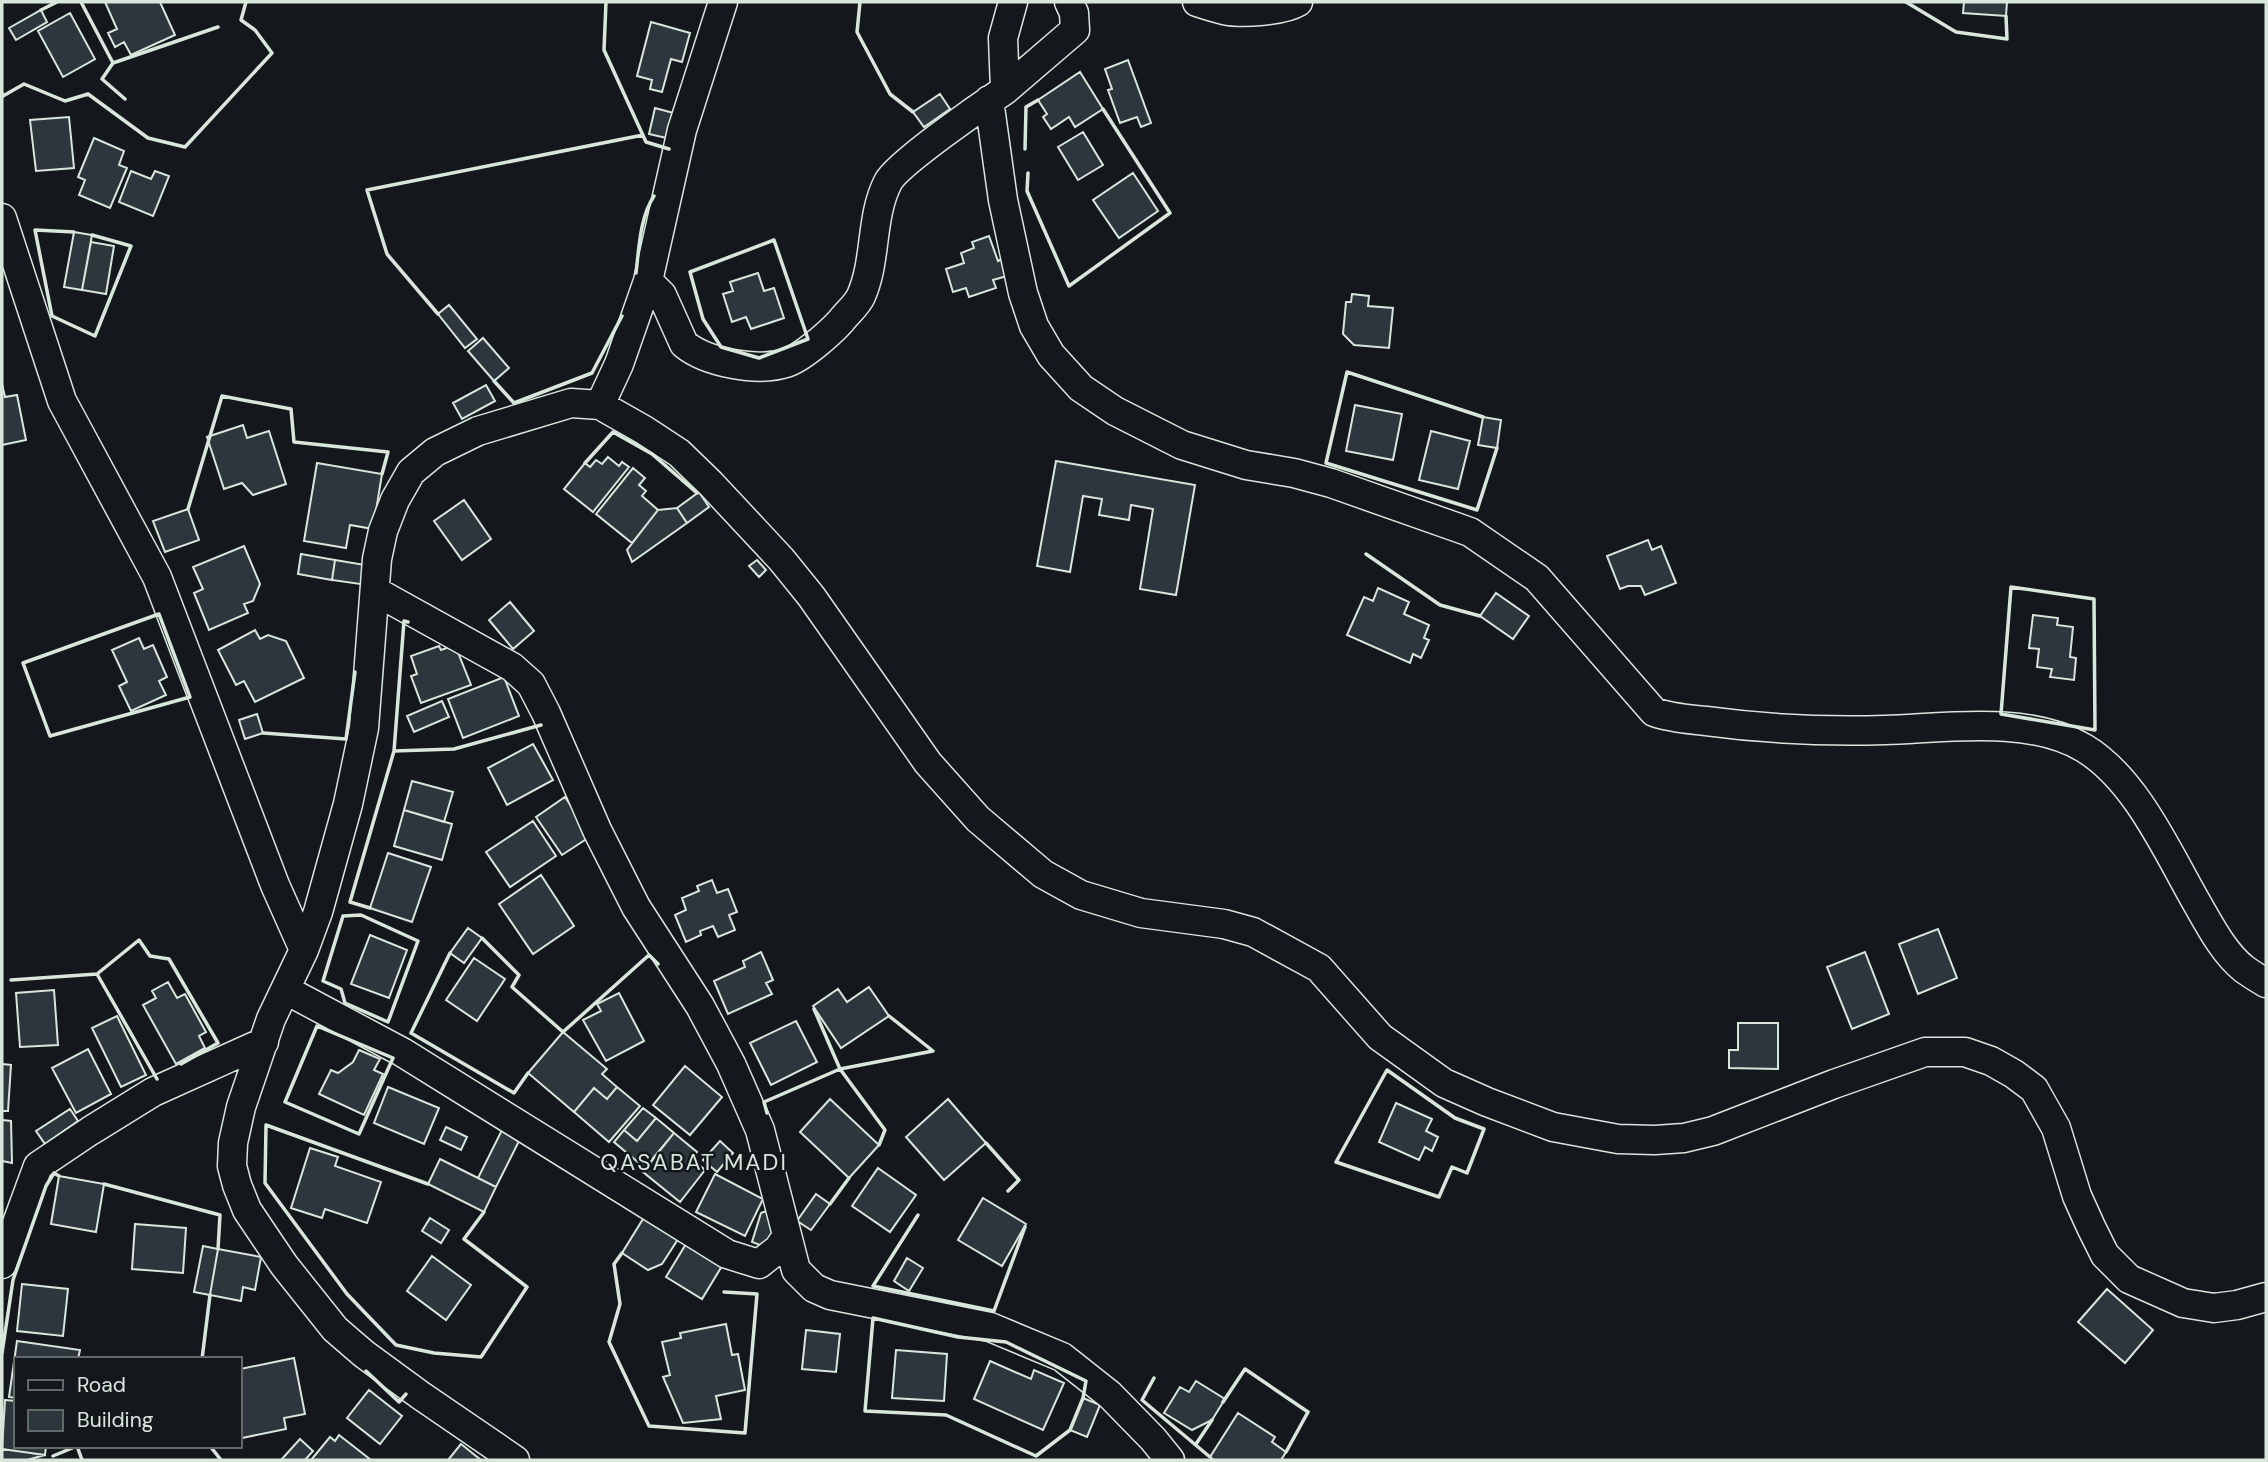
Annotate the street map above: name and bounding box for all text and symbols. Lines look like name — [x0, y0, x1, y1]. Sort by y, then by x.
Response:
district label: QASABAT MADI — [600, 1147, 788, 1177]
legend — [14, 1357, 242, 1448]
text: Road — [77, 1371, 126, 1399]
text: Building — [77, 1406, 154, 1434]

